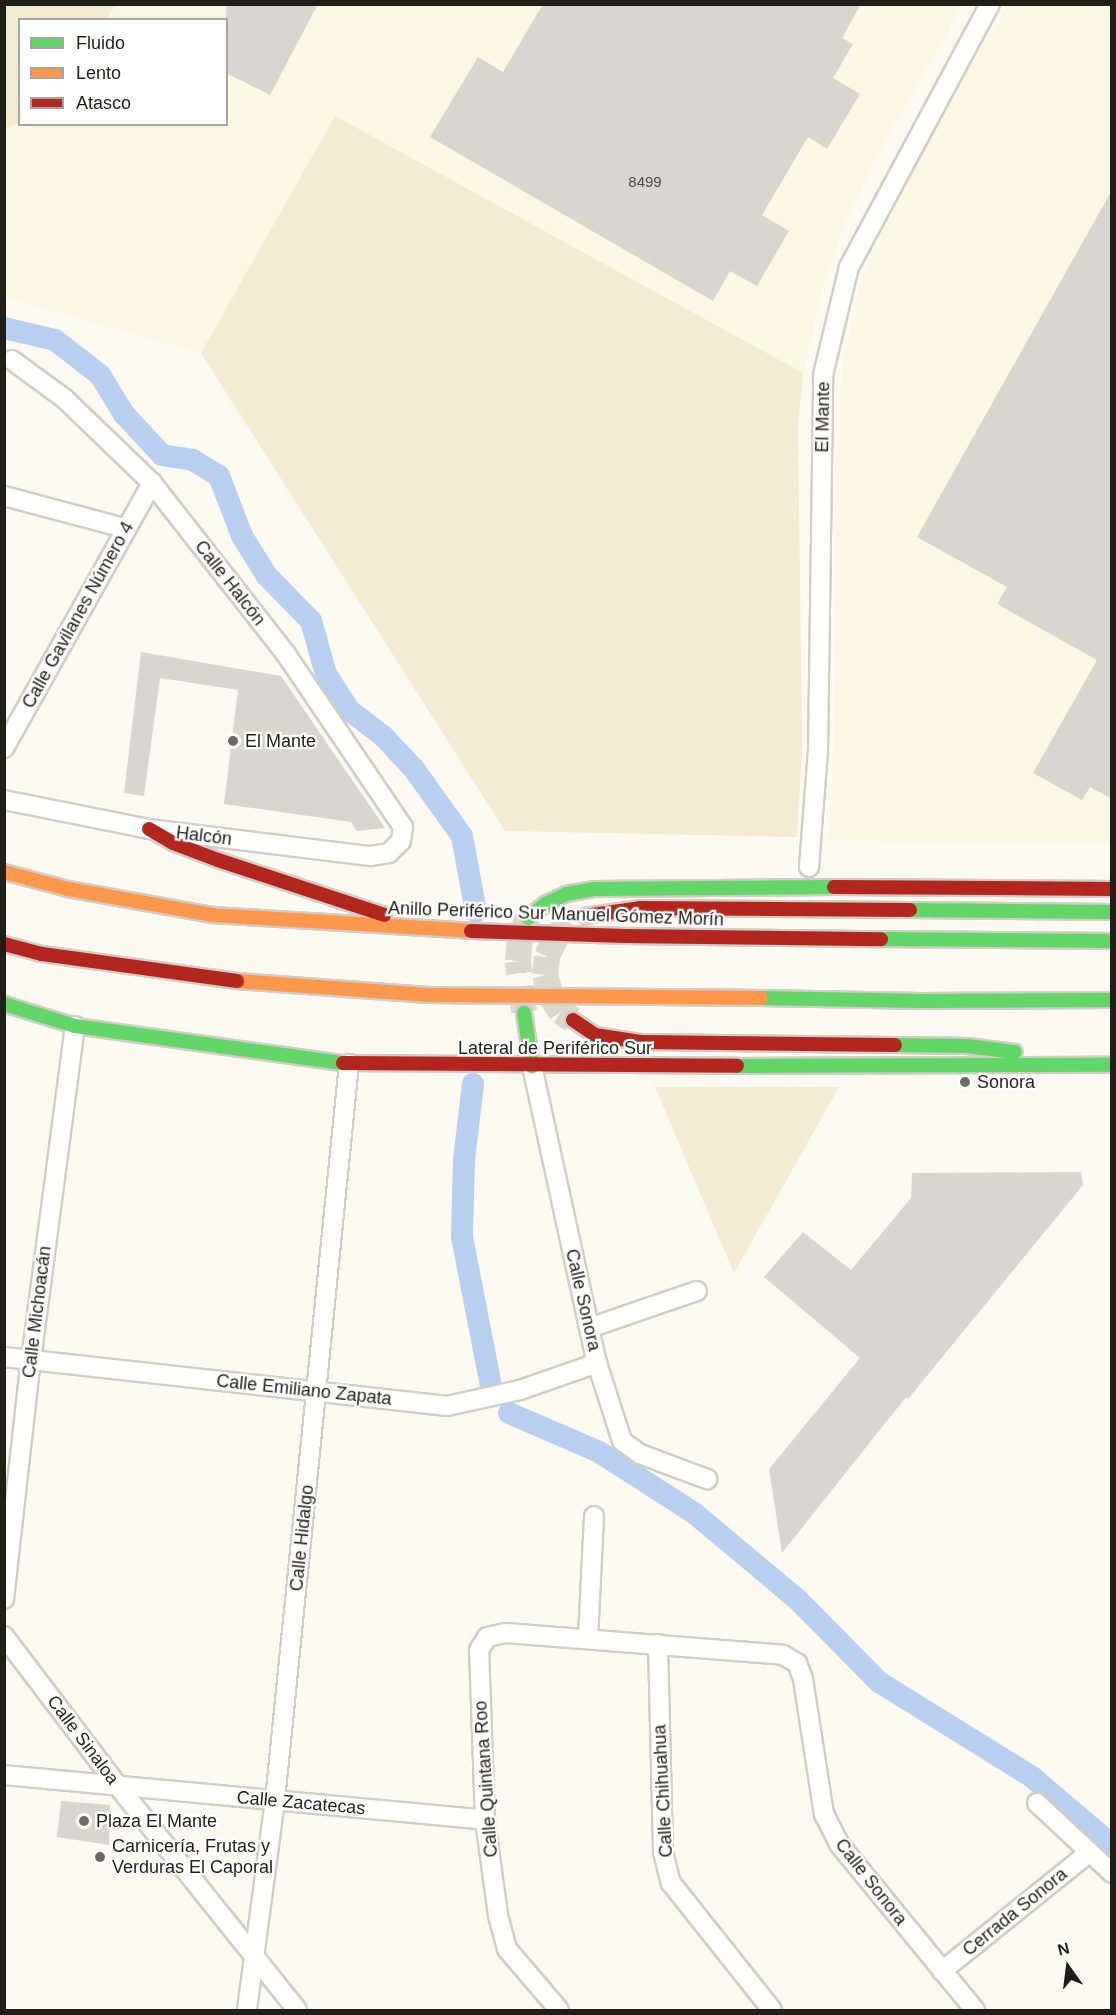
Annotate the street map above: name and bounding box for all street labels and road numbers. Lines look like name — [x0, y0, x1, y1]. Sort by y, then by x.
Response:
street label: El Mante — [812, 381, 834, 453]
street label: Calle Gavilanes Número 4 — [18, 518, 138, 712]
street label: Calle Halcón — [190, 536, 270, 630]
street label: Halcón — [175, 822, 233, 850]
street label: Anillo Periférico Sur Manuel Gómez Morín — [388, 897, 724, 931]
street label: Lateral de Periférico Sur — [458, 1037, 652, 1059]
street label: Calle Michoacán — [18, 1245, 56, 1379]
street label: Calle Sonora — [561, 1247, 605, 1353]
street label: Calle Emiliano Zapata — [215, 1370, 393, 1410]
street label: Calle Hidalgo — [286, 1484, 318, 1592]
street label: Calle Sinaloa — [42, 1691, 124, 1789]
street label: Calle Quintana Roo — [470, 1700, 502, 1858]
street label: Calle Chihuahua — [649, 1724, 677, 1858]
street label: Calle Zacatecas — [236, 1787, 366, 1819]
street label: Calle Sonora — [830, 1834, 912, 1930]
street label: Cerrada Sonora — [958, 1863, 1072, 1961]

